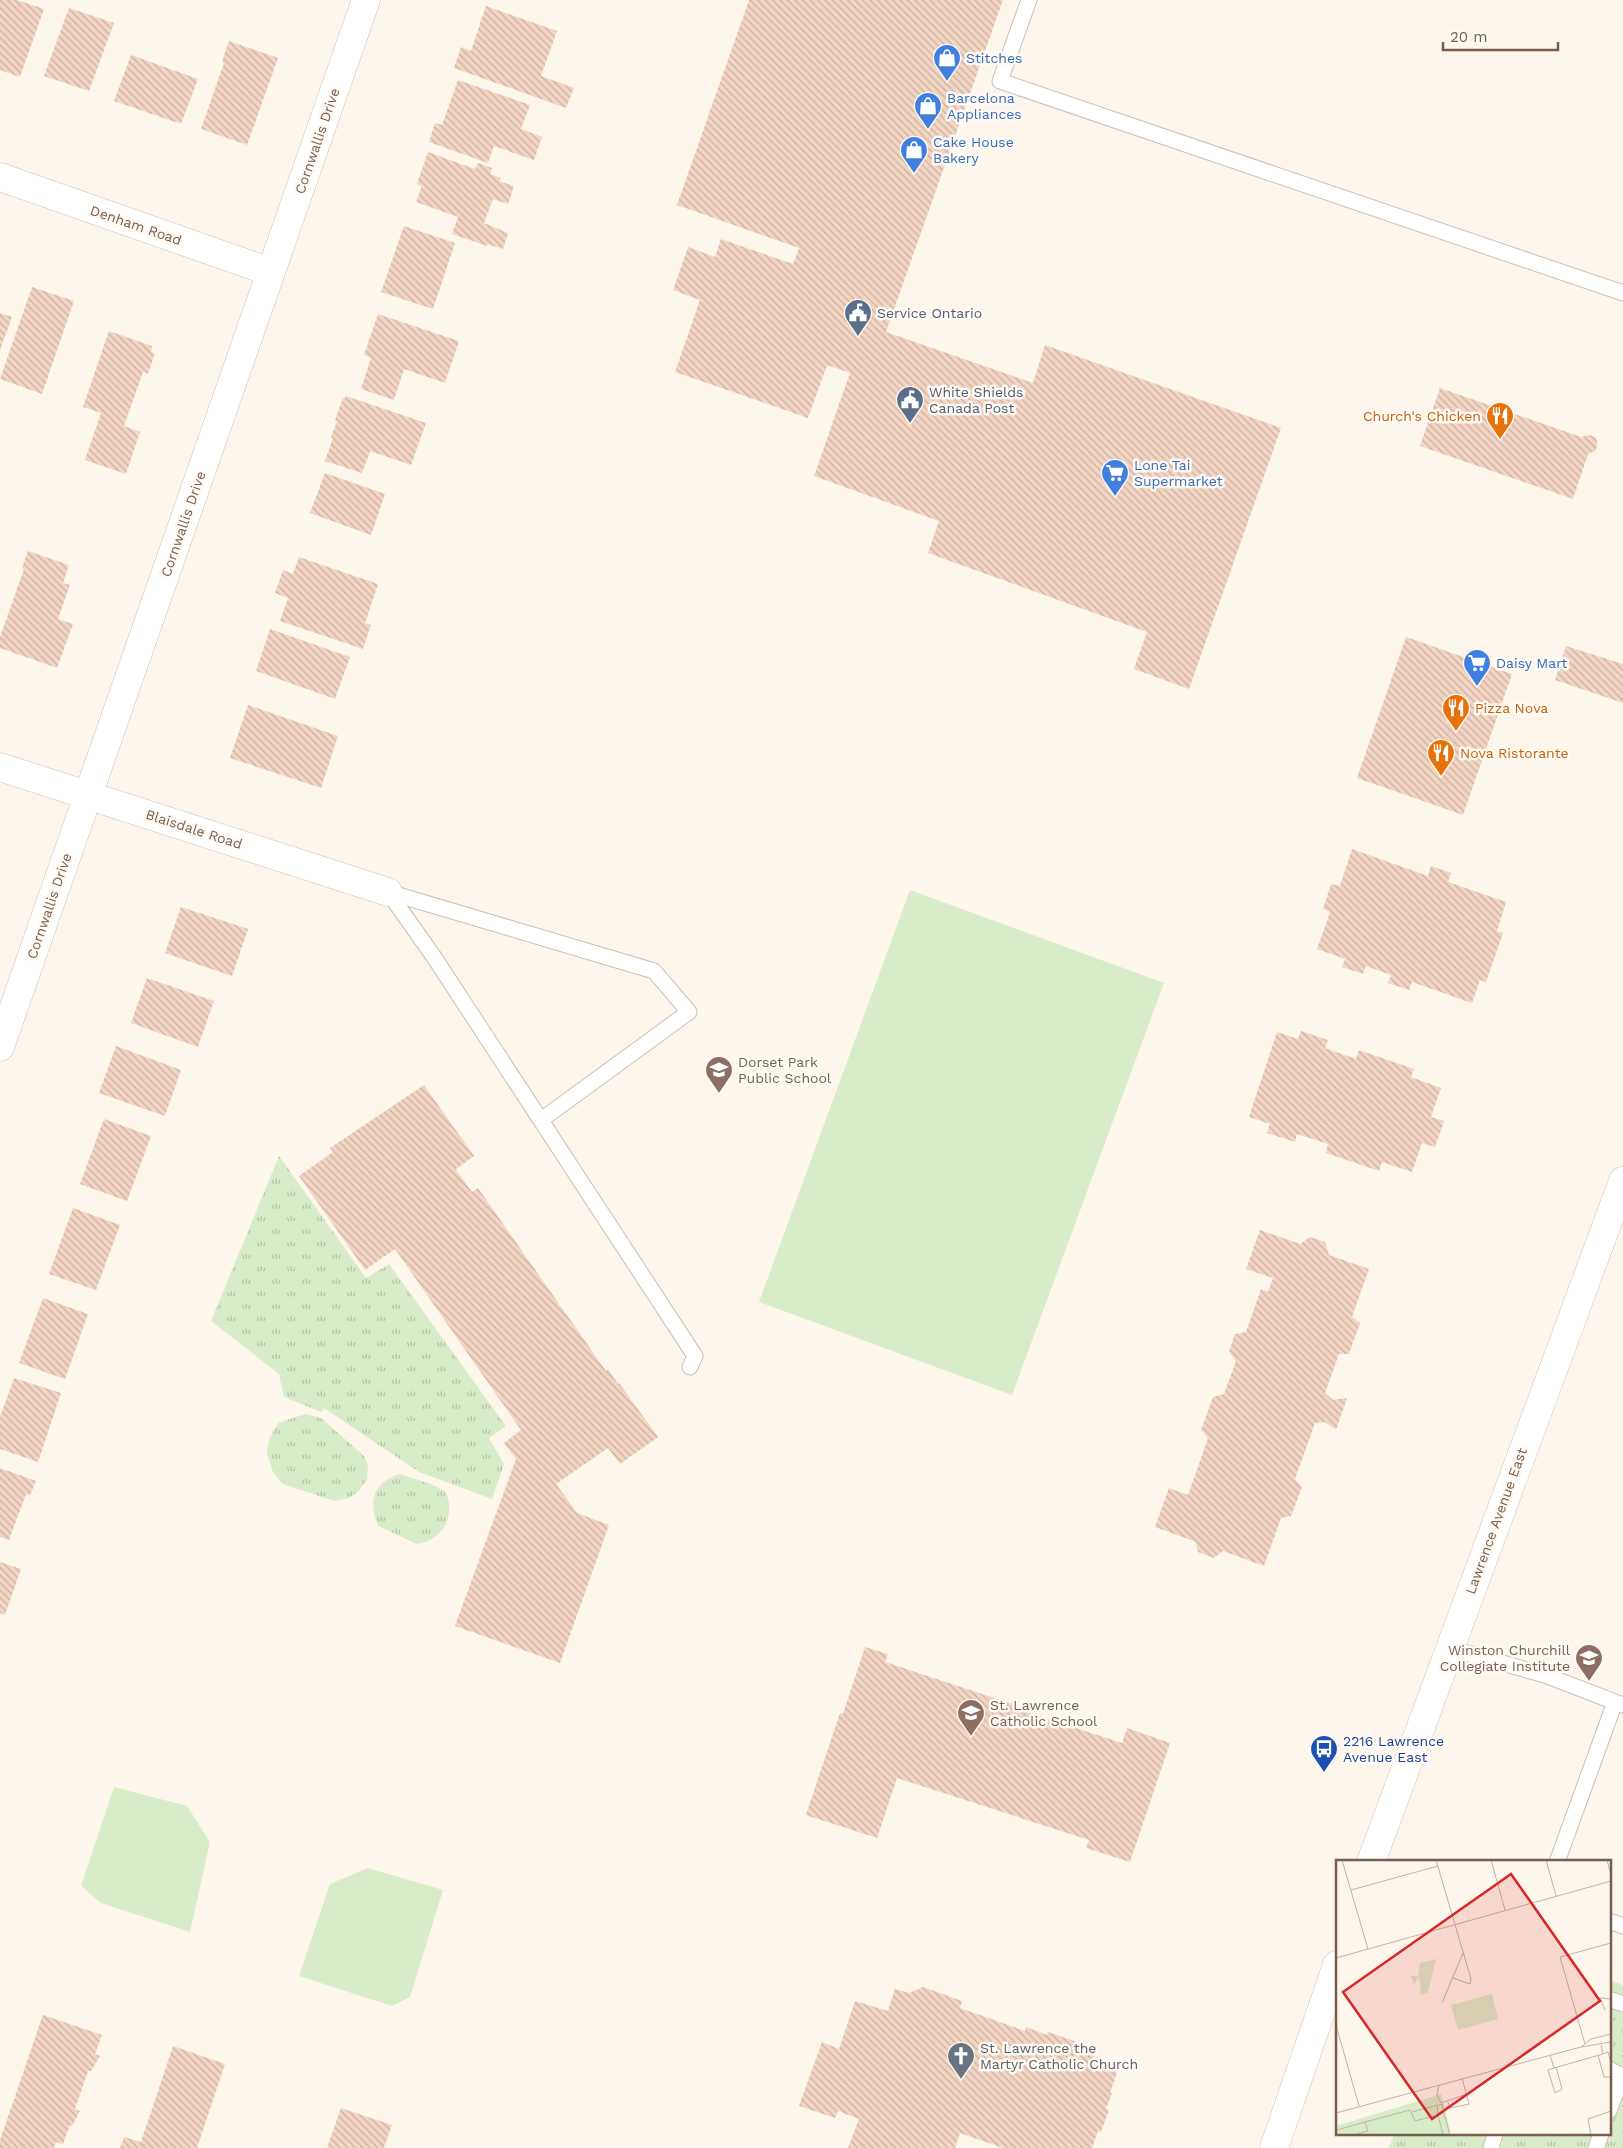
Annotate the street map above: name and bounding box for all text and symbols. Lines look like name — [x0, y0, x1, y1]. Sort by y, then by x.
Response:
scale bar — [1443, 20, 1558, 52]
text: 20 m — [1450, 28, 1488, 46]
shop icon: Stitches — [932, 43, 962, 82]
place label: Stitches — [966, 50, 1022, 66]
street label: Cornwallis Drive — [291, 86, 343, 196]
place label: Barcelona Appliances — [947, 90, 1022, 122]
shop icon: Barcelona Appliances — [913, 91, 943, 130]
place label: Cake House Bakery — [933, 134, 1014, 166]
shop icon: Cake House Bakery — [899, 135, 929, 174]
street label: Denham Road — [88, 202, 184, 248]
public building icon: Service Ontario — [843, 298, 873, 337]
place label: Service Ontario — [877, 305, 982, 321]
place label: White Shields Canada Post — [929, 384, 1023, 416]
public building icon: White Shields Canada Post — [895, 385, 925, 424]
restaurant icon: Church's Chicken — [1485, 401, 1515, 440]
place label: Church's Chicken — [1363, 408, 1481, 424]
place label: Lone Tai Supermarket — [1134, 457, 1223, 489]
supermarket icon: Lone Tai Supermarket — [1100, 458, 1130, 497]
street label: Cornwallis Drive — [157, 469, 209, 579]
supermarket icon: Daisy Mart — [1462, 648, 1492, 687]
place label: Daisy Mart — [1496, 655, 1567, 671]
restaurant icon: Pizza Nova — [1441, 693, 1471, 732]
place label: Pizza Nova — [1475, 700, 1548, 716]
restaurant icon: Nova Ristorante — [1426, 738, 1456, 777]
place label: Nova Ristorante — [1460, 745, 1569, 761]
street label: Blaisdale Road — [144, 806, 244, 852]
street label: Cornwallis Drive — [23, 851, 75, 961]
place label: Dorset Park Public School — [738, 1054, 832, 1086]
school or university icon: Dorset Park Public School — [704, 1055, 734, 1094]
street label: Lawrence Avenue East — [1462, 1446, 1530, 1596]
place label: Winston Churchill Collegiate Institute — [1440, 1642, 1571, 1674]
school or university icon: Winston Churchill Collegiate Institute — [1574, 1643, 1604, 1682]
place label: St. Lawrence Catholic School — [990, 1697, 1098, 1729]
school or university icon: St. Lawrence Catholic School — [956, 1698, 986, 1737]
place label: 2216 Lawrence Avenue East — [1343, 1733, 1444, 1765]
bus stop icon: 2216 Lawrence Avenue East — [1309, 1734, 1339, 1773]
inset map — [1336, 1860, 1610, 2136]
place label: St. Lawrence the Martyr Catholic Church — [980, 2040, 1138, 2072]
church icon: St. Lawrence the Martyr Catholic Church — [946, 2041, 976, 2080]

